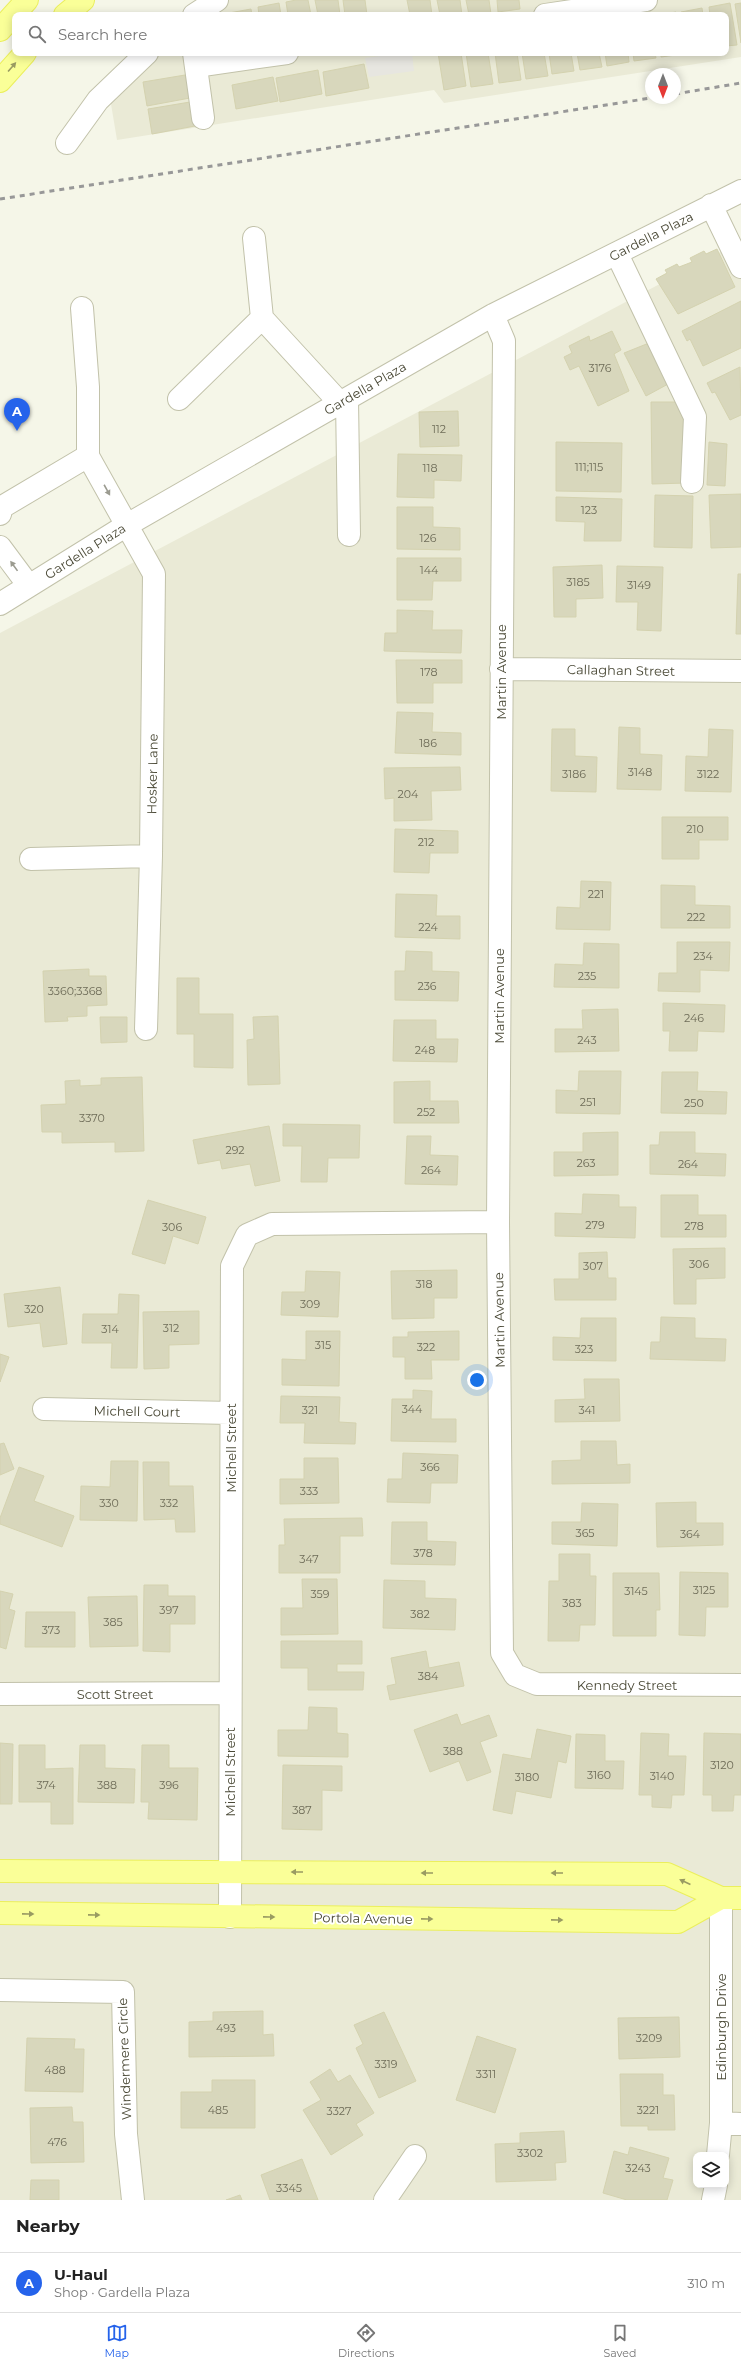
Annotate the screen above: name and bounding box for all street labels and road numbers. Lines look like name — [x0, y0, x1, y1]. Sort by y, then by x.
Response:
street label: Gardella Plaza — [606, 208, 696, 264]
street label: Gardella Plaza — [321, 358, 409, 418]
street label: Gardella Plaza — [42, 520, 128, 582]
street label: Martin Avenue — [493, 624, 509, 720]
street label: Callaghan Street — [567, 661, 675, 679]
street label: Hosker Lane — [143, 733, 161, 815]
street label: Martin Avenue — [491, 948, 507, 1044]
street label: Martin Avenue — [490, 1272, 508, 1368]
street label: Michell Court — [94, 1402, 180, 1420]
street label: Michell Street — [223, 1403, 239, 1493]
street label: Kennedy Street — [577, 1677, 677, 1693]
street label: Scott Street — [77, 1686, 153, 1702]
street label: Michell Street — [222, 1727, 238, 1817]
street label: Portola Avenue — [313, 1909, 413, 1927]
street label: Edinburgh Drive — [713, 1973, 729, 2081]
street label: Windermere Circle — [114, 1997, 134, 2121]

